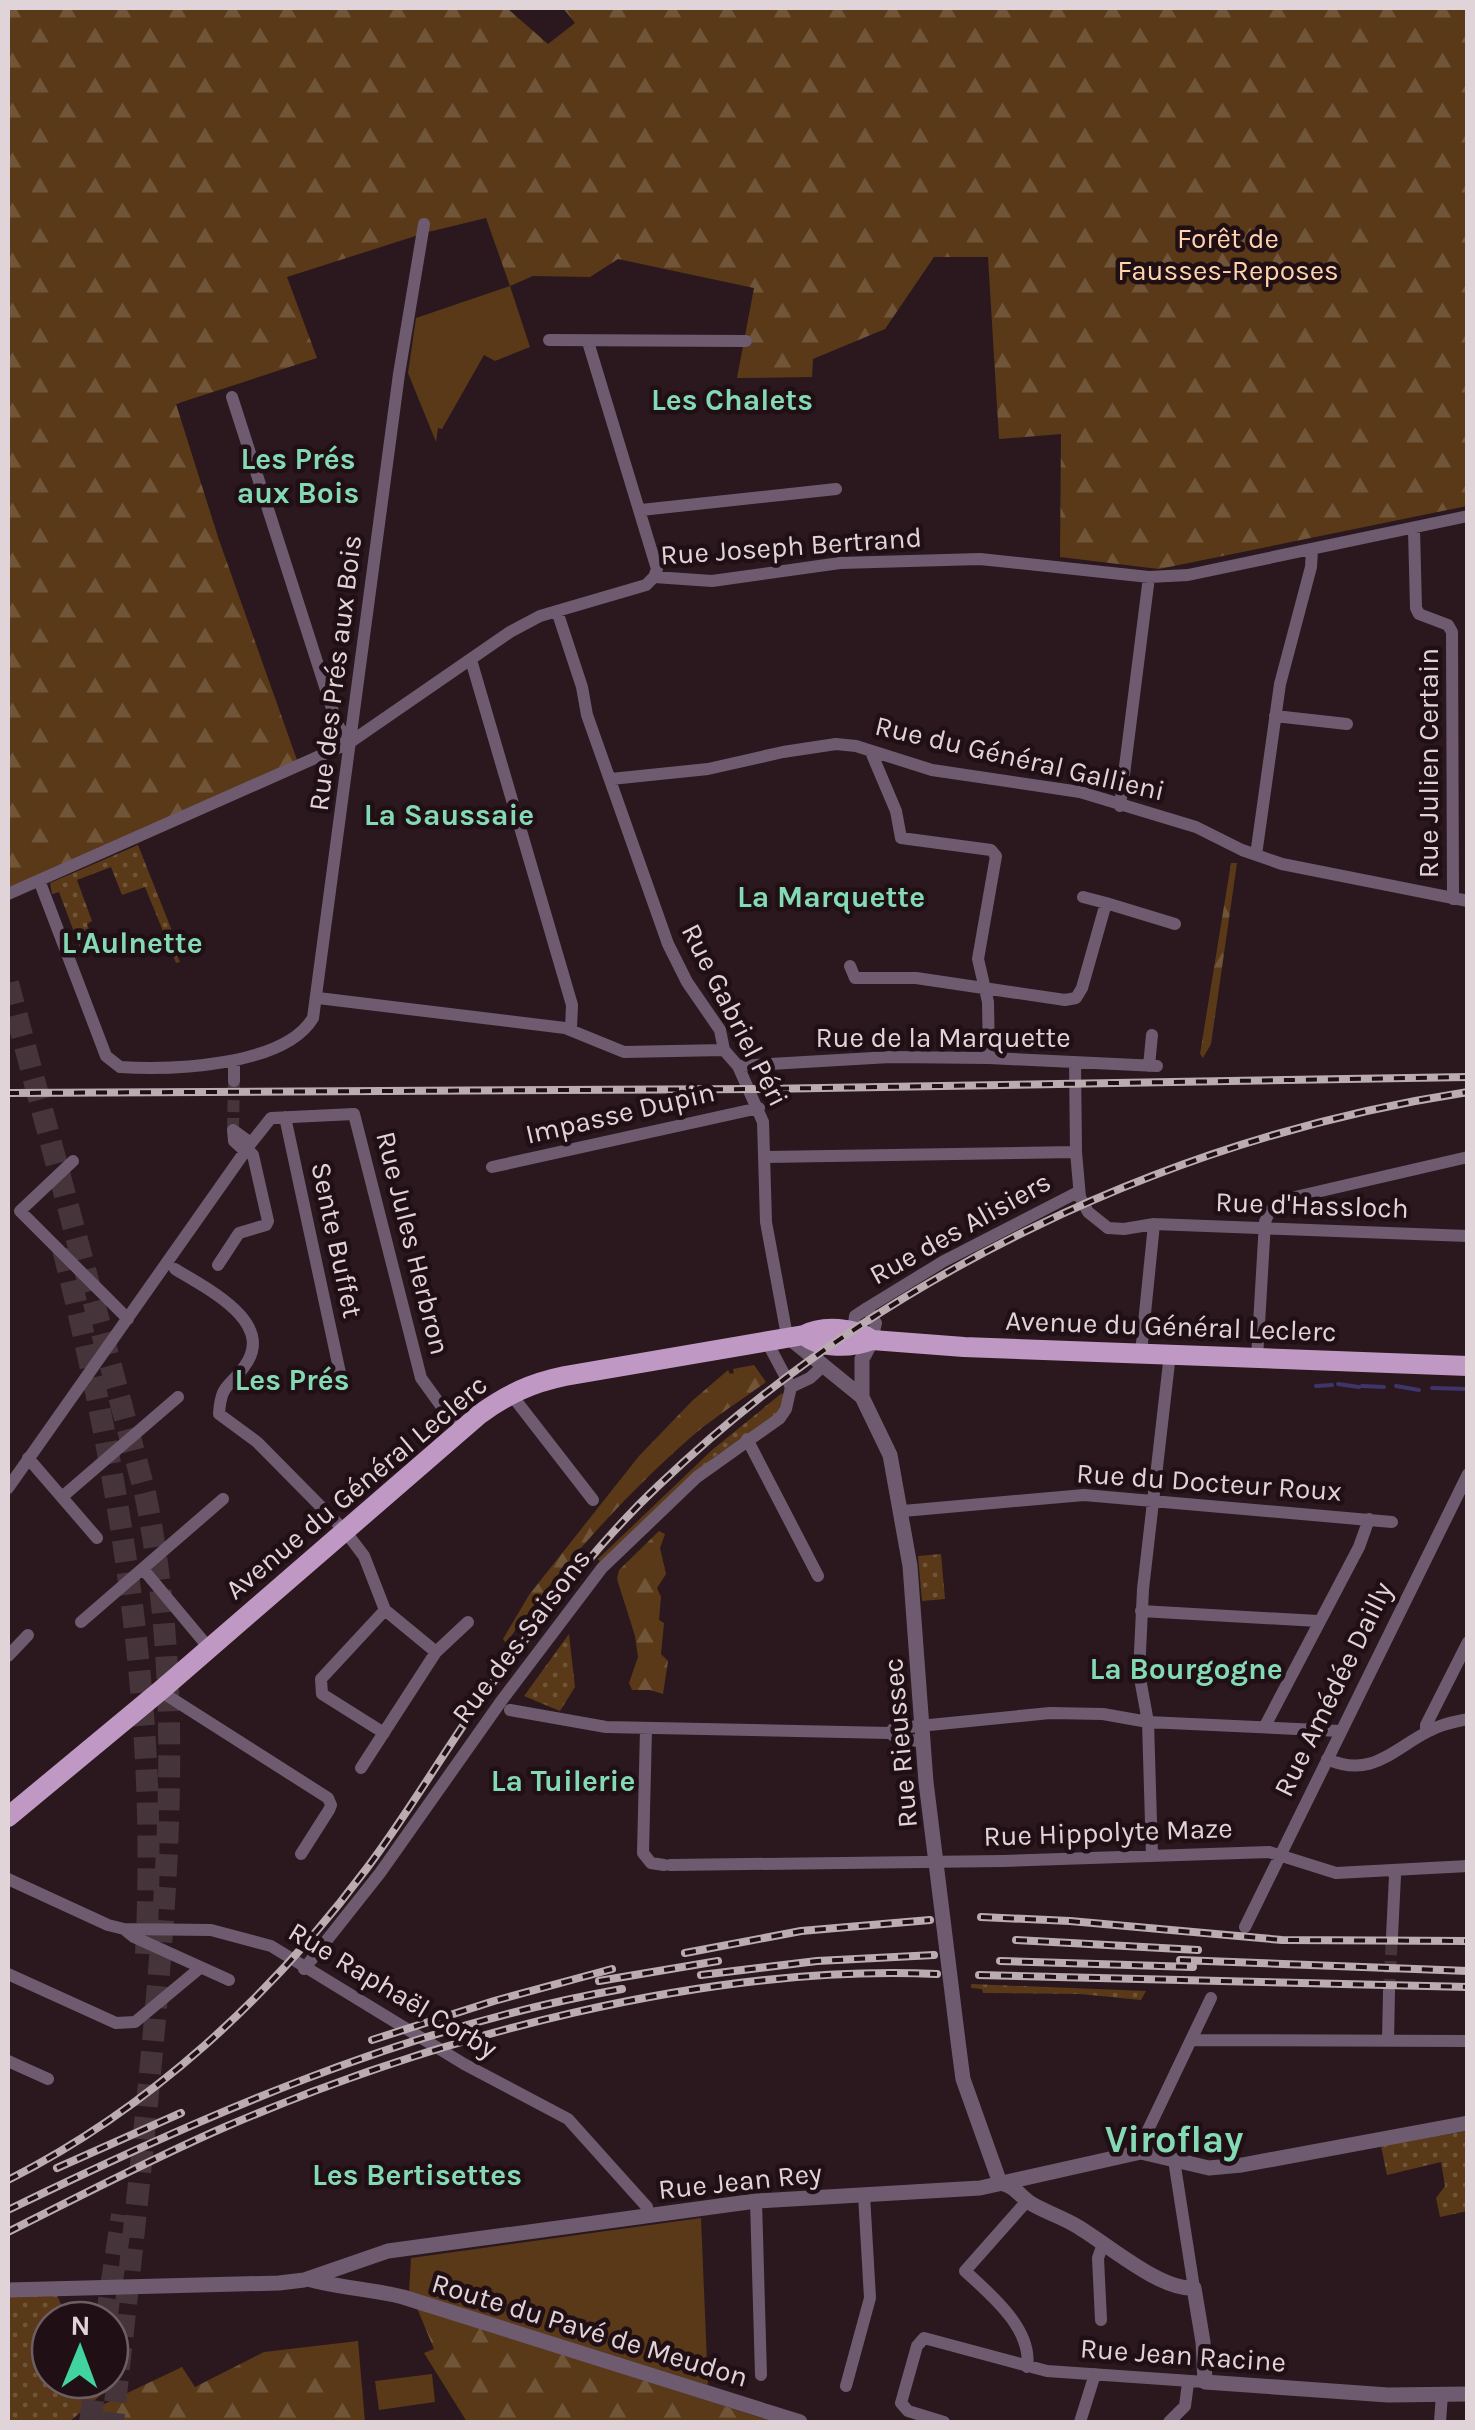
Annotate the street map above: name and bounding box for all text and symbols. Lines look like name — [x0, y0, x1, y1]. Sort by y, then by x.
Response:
park label: Forêt de Fausses-Reposes — [1117, 222, 1339, 287]
district label: Les Chalets — [651, 382, 813, 418]
district label: Les Prés aux Bois — [237, 441, 359, 511]
street label: Rue Joseph Bertrand — [659, 520, 923, 572]
street label: Rue des Prés aux Bois — [302, 533, 368, 813]
street label: Rue Julien Certain — [1412, 648, 1445, 878]
street label: Rue du Général Gallieni — [872, 709, 1168, 807]
district label: La Saussaie — [364, 797, 534, 833]
district label: La Marquette — [737, 879, 925, 915]
street label: Rue Gabriel Péri — [675, 918, 795, 1112]
district label: L'Aulnette — [61, 925, 203, 961]
street label: Rue de la Marquette — [815, 1021, 1071, 1054]
street label: Impasse Dupin — [522, 1075, 718, 1151]
street label: Rue Jules Herbron — [369, 1128, 457, 1358]
street label: Sente Buffet — [304, 1159, 370, 1321]
street label: Rue des Alisiers — [864, 1165, 1056, 1291]
street label: Rue d'Hassloch — [1215, 1185, 1409, 1225]
street label: Avenue du Général Leclerc — [1005, 1304, 1337, 1348]
district label: Les Prés — [234, 1362, 350, 1398]
street label: Avenue du Général Leclerc — [218, 1368, 494, 1606]
street label: Rue du Docteur Roux — [1075, 1456, 1343, 1508]
street label: Rue des Saisons — [445, 1542, 597, 1730]
street label: Rue Amédée Dailly — [1267, 1576, 1399, 1802]
district label: La Bourgogne — [1089, 1651, 1283, 1687]
street label: Rue Rieussec — [876, 1657, 924, 1829]
district label: La Tuilerie — [491, 1763, 635, 1799]
street label: Rue Hippolyte Maze — [983, 1811, 1233, 1853]
street label: Rue Raphaël Corby — [283, 1915, 503, 2065]
district label: Viroflay — [1105, 2117, 1243, 2162]
street label: Rue Jean Rey — [657, 2156, 823, 2206]
district label: Les Bertisettes — [312, 2157, 522, 2193]
street label: Route du Pavé de Meudon — [428, 2266, 752, 2394]
north arrow — [30, 2300, 130, 2400]
text: N — [70, 2309, 91, 2342]
street label: Rue Jean Racine — [1079, 2331, 1287, 2379]

